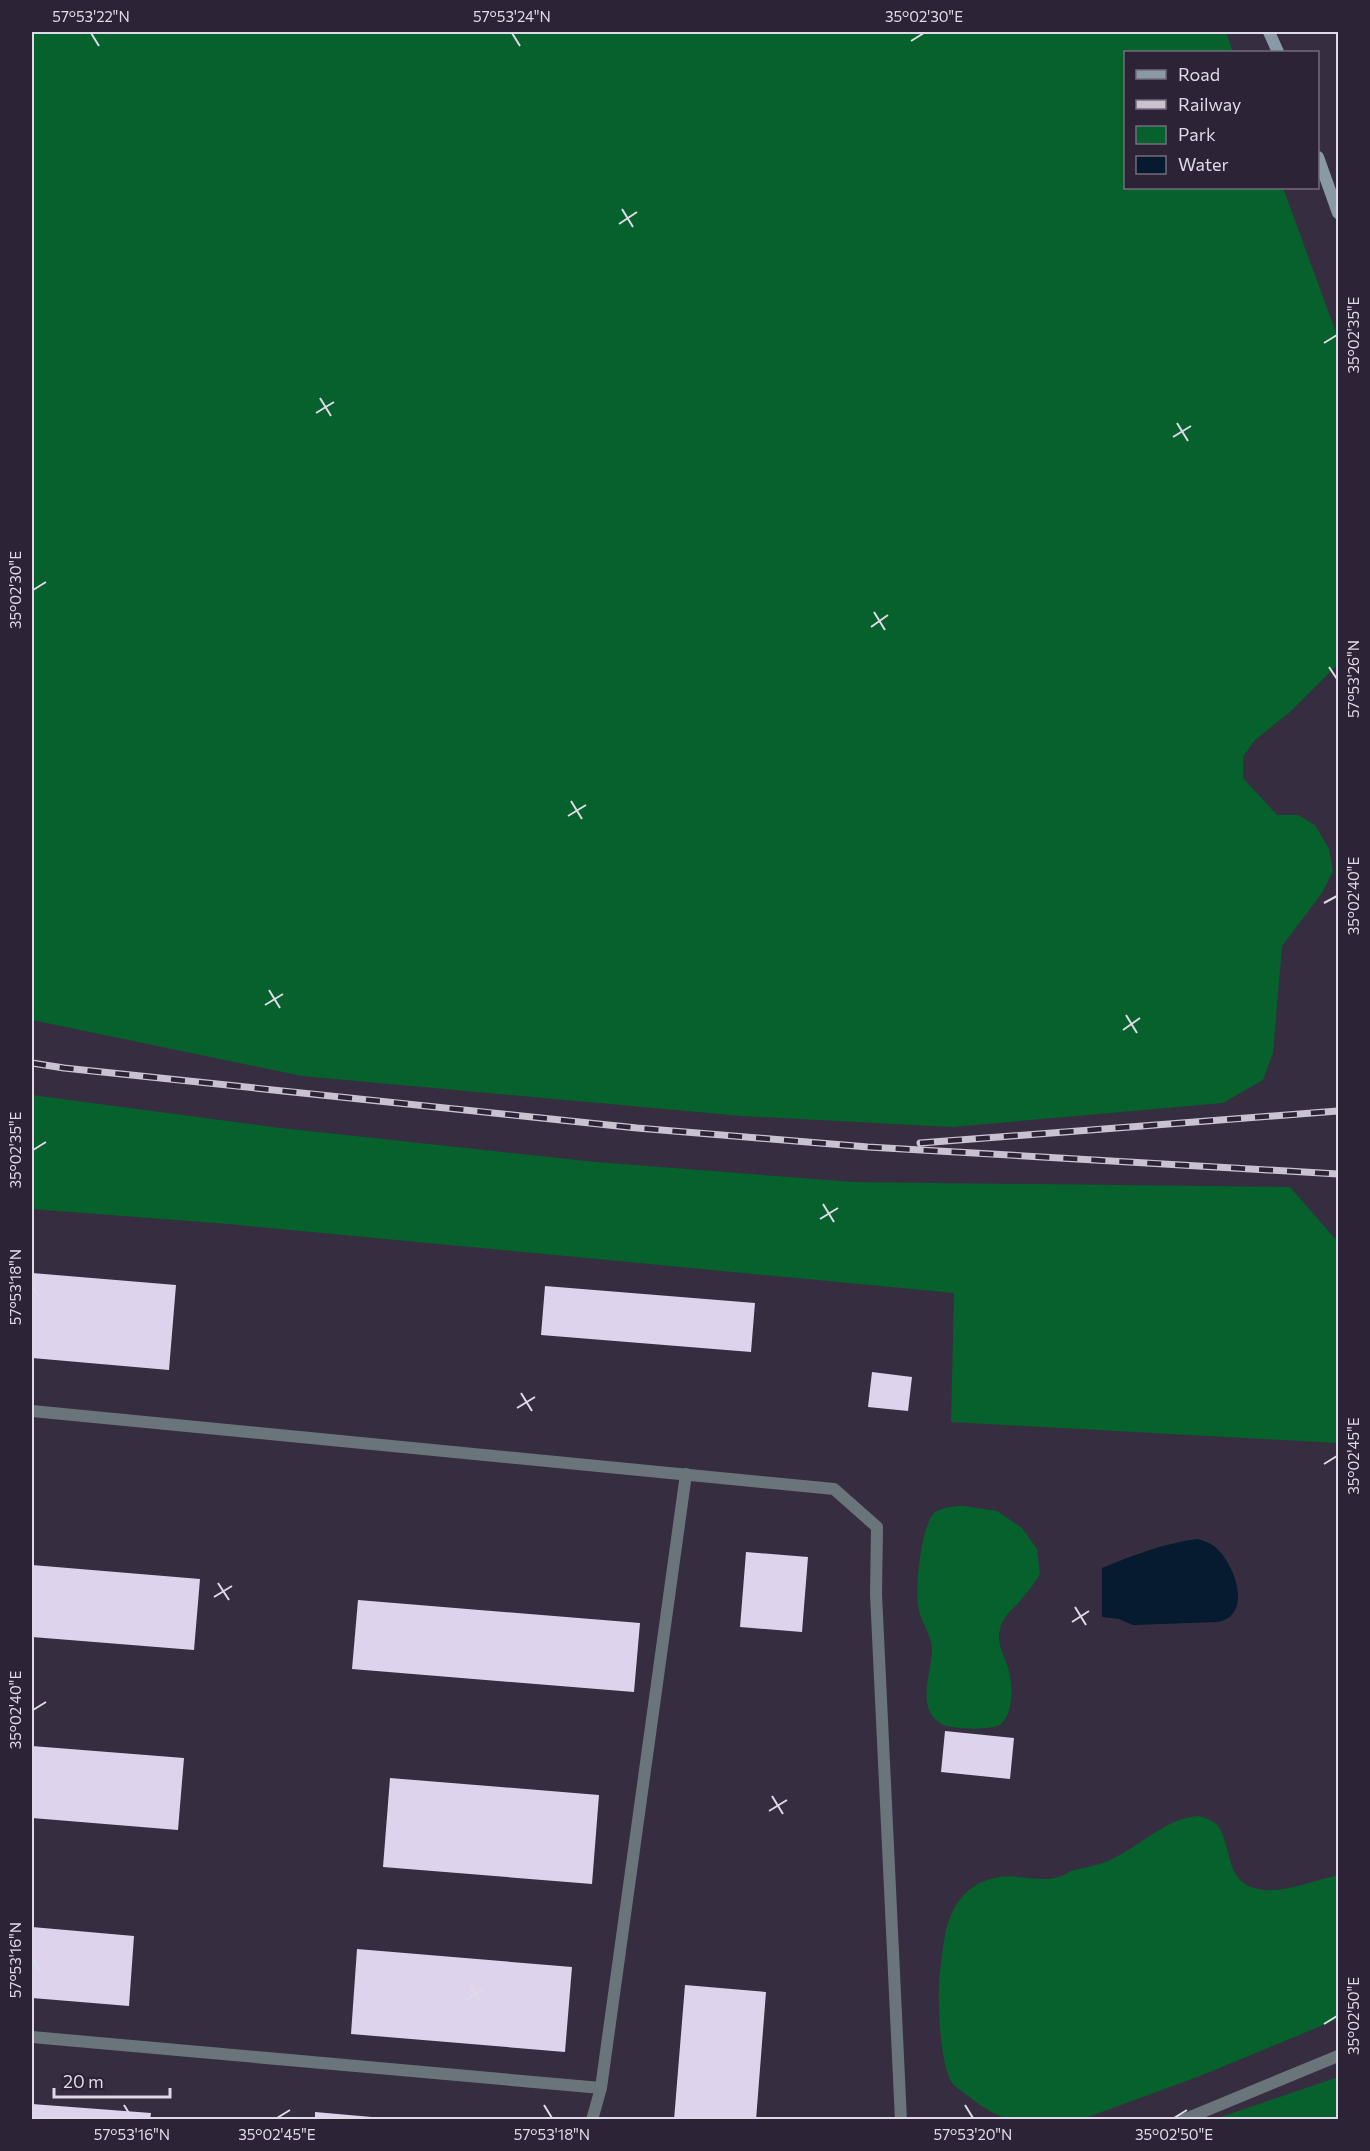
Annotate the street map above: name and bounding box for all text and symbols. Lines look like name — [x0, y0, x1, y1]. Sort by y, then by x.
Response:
text: 57°53'22"N — [52, 7, 130, 25]
text: 57°53'24"N — [473, 7, 551, 25]
text: 35°02'30"E — [885, 7, 963, 25]
legend — [1124, 51, 1319, 189]
text: Road — [1178, 63, 1220, 85]
text: Railway — [1178, 93, 1241, 115]
text: Park — [1178, 123, 1216, 145]
text: Water — [1178, 153, 1229, 175]
text: 35°02'35"E — [1344, 296, 1362, 374]
text: 35°02'30"E — [6, 551, 24, 629]
text: 57°53'26"N — [1344, 640, 1362, 718]
text: 35°02'40"E — [1344, 857, 1362, 935]
text: 35°02'35"E — [6, 1111, 24, 1189]
text: 57°53'18"N — [6, 1249, 24, 1325]
text: 35°02'45"E — [1344, 1417, 1362, 1495]
text: 35°02'40"E — [6, 1671, 24, 1749]
text: 57°53'16"N — [6, 1922, 24, 1998]
text: 35°02'50"E — [1344, 1977, 1362, 2055]
scale bar — [54, 2061, 170, 2099]
text: 20 m — [63, 2070, 104, 2092]
text: 57°53'16"N — [94, 2125, 170, 2143]
text: 35°02'45"E — [238, 2125, 316, 2143]
text: 57°53'18"N — [514, 2125, 590, 2143]
text: 57°53'20"N — [934, 2125, 1012, 2143]
text: 35°02'50"E — [1135, 2125, 1213, 2143]

